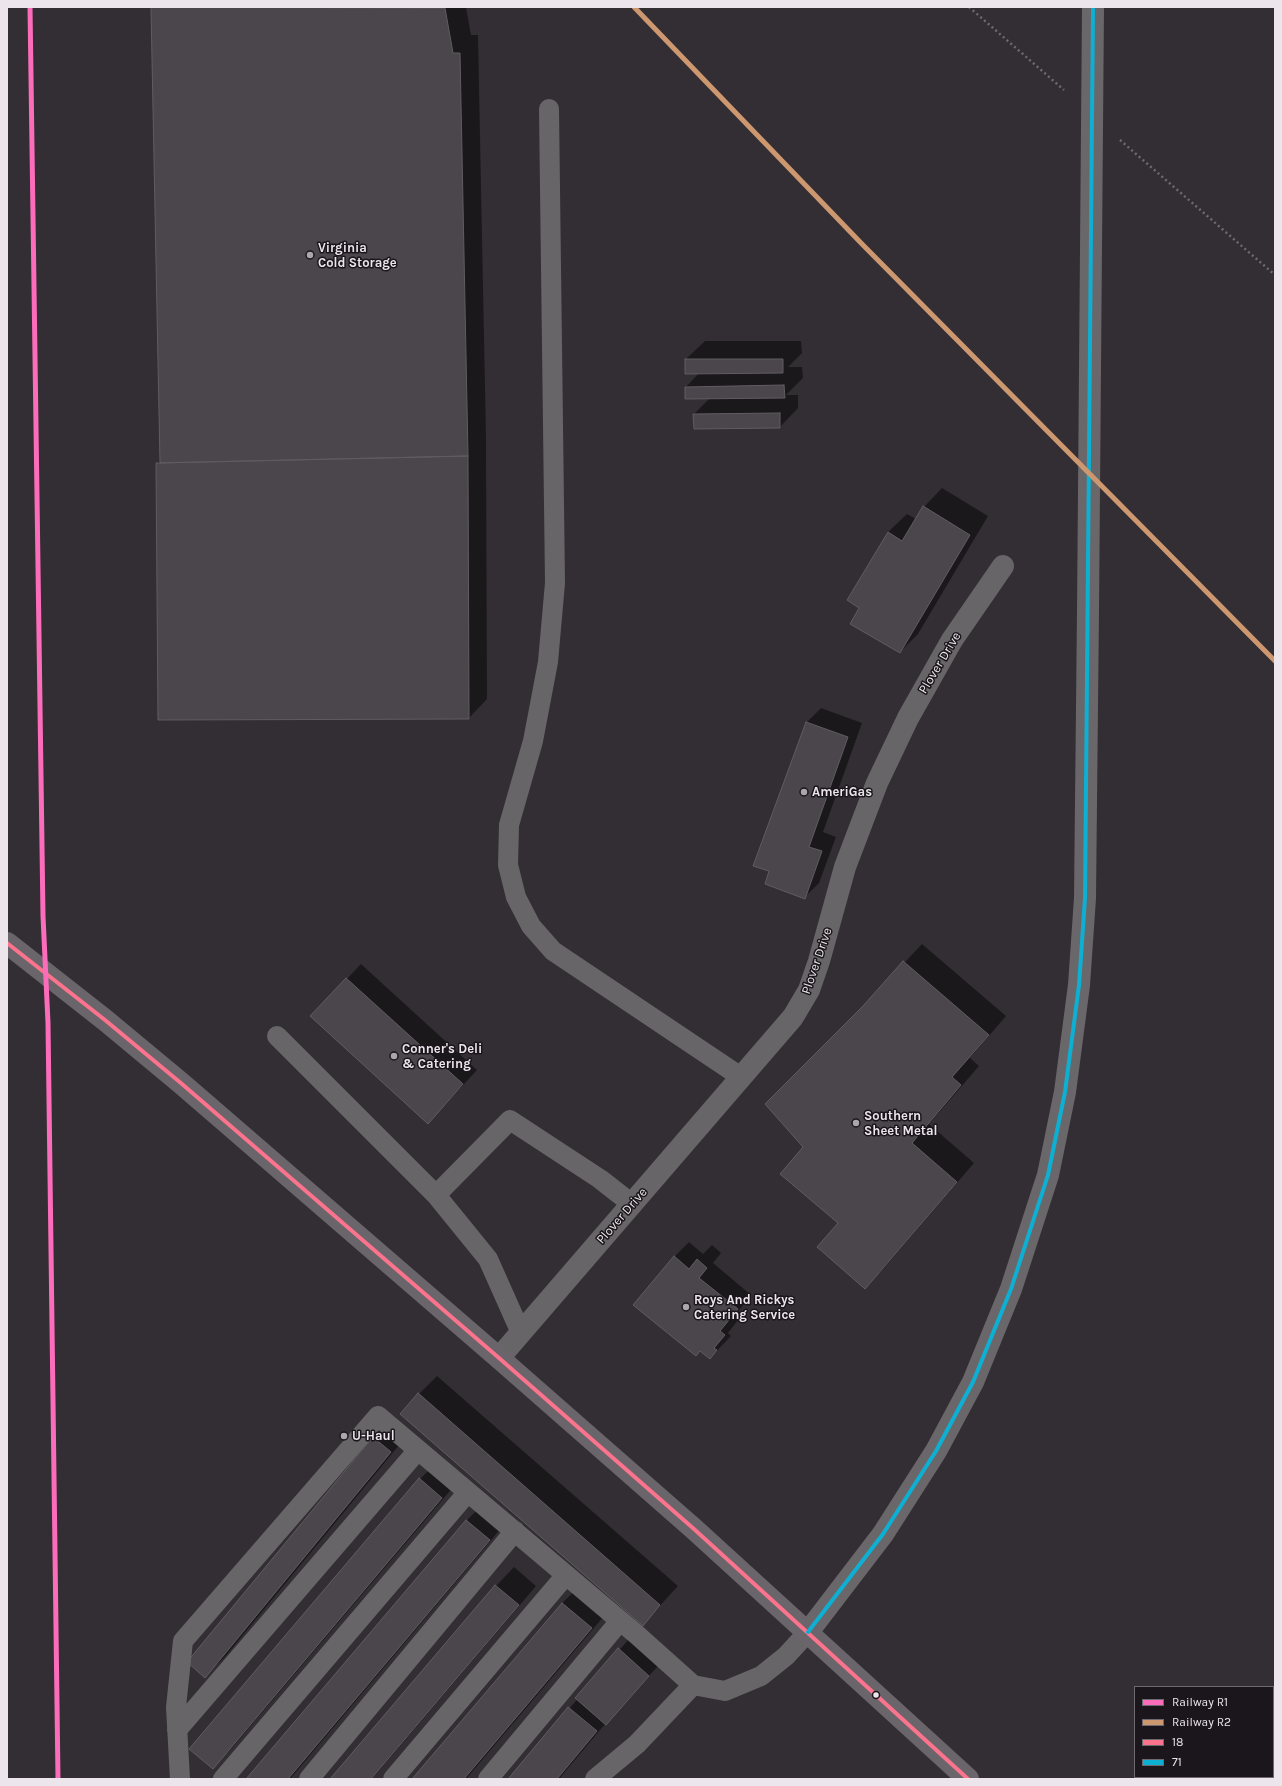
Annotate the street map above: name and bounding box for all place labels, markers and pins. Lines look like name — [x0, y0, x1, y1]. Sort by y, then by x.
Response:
place label: Virginia Cold Storage — [318, 240, 397, 271]
marker: Virginia Cold Storage — [305, 250, 315, 260]
place label: AmeriGas — [812, 784, 872, 800]
marker: AmeriGas — [799, 787, 809, 797]
place label: Conner's Deli & Catering — [402, 1041, 482, 1072]
marker: Conner's Deli & Catering — [389, 1051, 399, 1061]
place label: Southern Sheet Metal — [864, 1108, 938, 1139]
marker: Southern Sheet Metal — [851, 1118, 861, 1128]
place label: Roys And Rickys Catering Service — [694, 1292, 795, 1323]
marker: Roys And Rickys Catering Service — [681, 1302, 691, 1312]
place label: U-Haul — [352, 1428, 395, 1444]
marker: U-Haul — [339, 1431, 349, 1441]
unlabelled marker — [871, 1690, 881, 1700]

